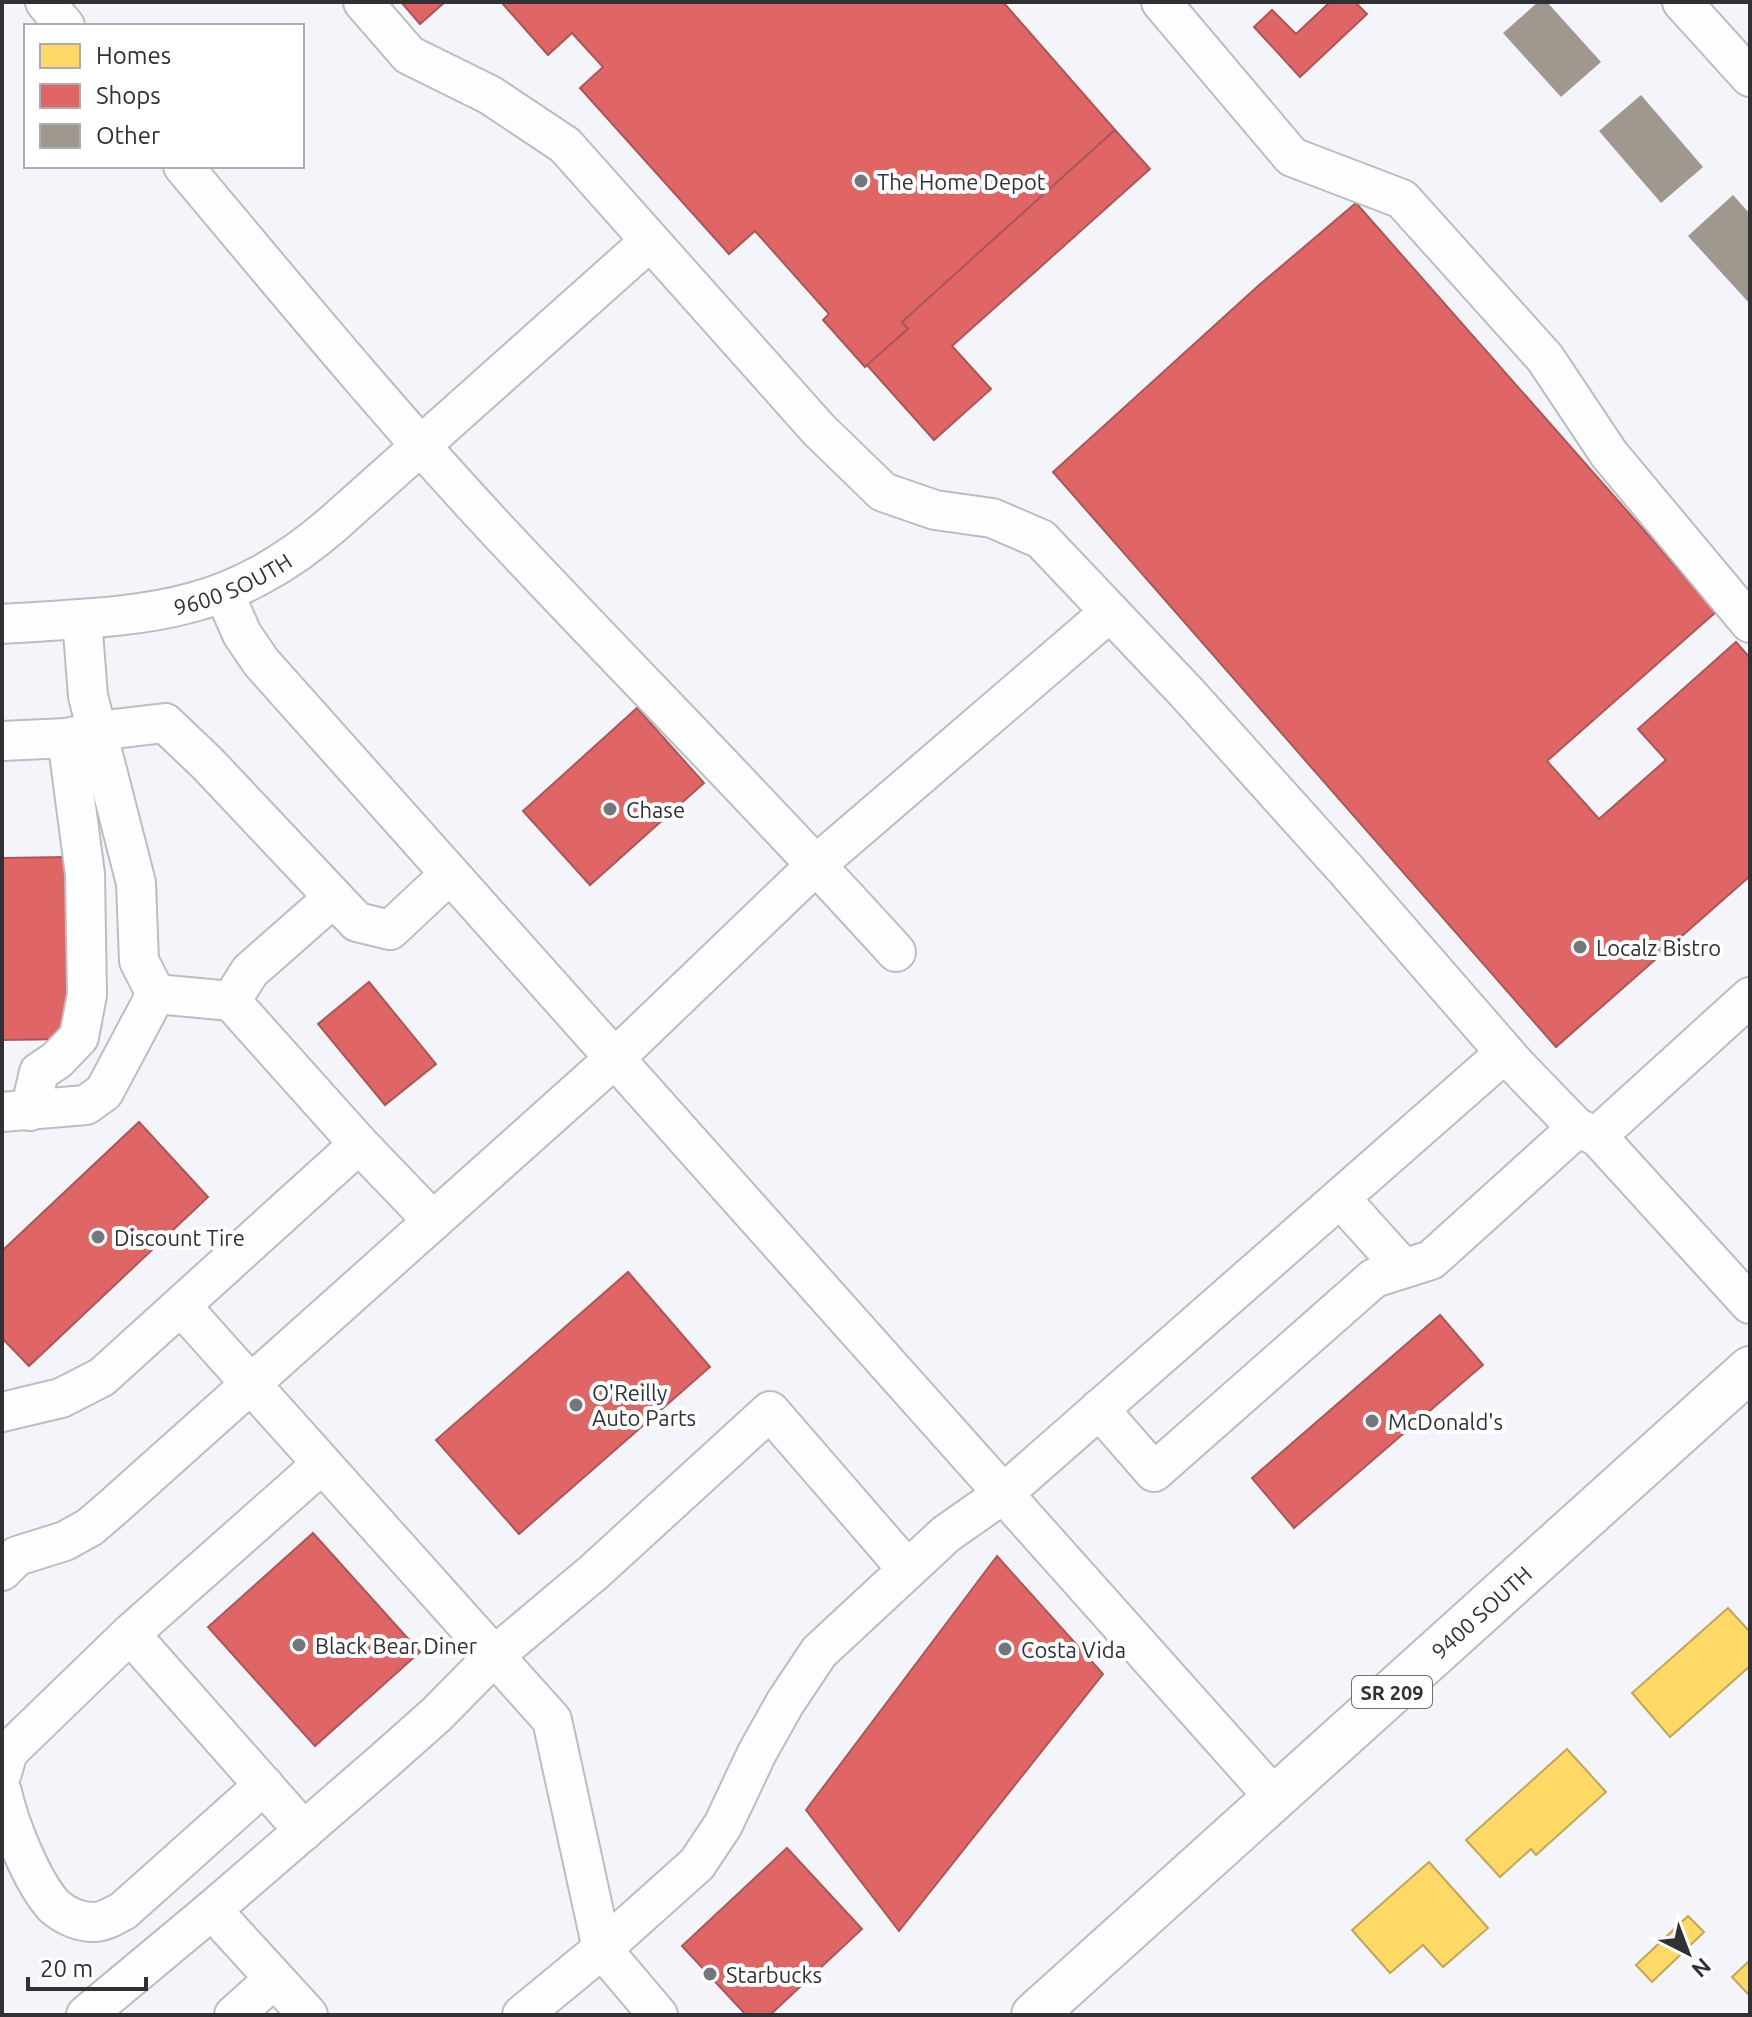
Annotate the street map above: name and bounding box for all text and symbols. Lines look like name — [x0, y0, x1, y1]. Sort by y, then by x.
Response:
legend — [24, 24, 304, 168]
text: Homes — [96, 42, 171, 69]
text: Shops — [96, 82, 161, 109]
text: Other — [96, 122, 160, 149]
place label: The Home Depot — [877, 169, 1046, 194]
marker: The Home Depot — [852, 172, 870, 190]
street label: 9600 SOUTH — [171, 547, 296, 619]
place label: Chase — [626, 797, 685, 822]
marker: Chase — [601, 800, 619, 818]
place label: Localz Bistro — [1596, 935, 1721, 960]
marker: Localz Bistro — [1571, 938, 1589, 956]
place label: Discount Tire — [114, 1225, 245, 1250]
marker: Discount Tire — [89, 1228, 107, 1246]
place label: O'Reilly Auto Parts — [592, 1380, 696, 1430]
marker: O'Reilly Auto Parts — [567, 1396, 585, 1414]
place label: McDonald's — [1388, 1409, 1503, 1434]
marker: McDonald's — [1363, 1412, 1381, 1430]
street label: 9400 SOUTH — [1426, 1560, 1536, 1663]
place label: Black Bear Diner — [315, 1633, 478, 1658]
marker: Black Bear Diner — [290, 1636, 308, 1654]
place label: Costa Vida — [1021, 1637, 1126, 1662]
marker: Costa Vida — [996, 1640, 1014, 1658]
road number: SR 209 — [1352, 1676, 1432, 1708]
north arrow — [1648, 1913, 1728, 1993]
scale bar — [28, 1941, 146, 1991]
text: N — [1687, 1953, 1716, 1983]
text: 20 m — [40, 1955, 93, 1982]
place label: Starbucks — [726, 1962, 822, 1987]
marker: Starbucks — [701, 1965, 719, 1983]

